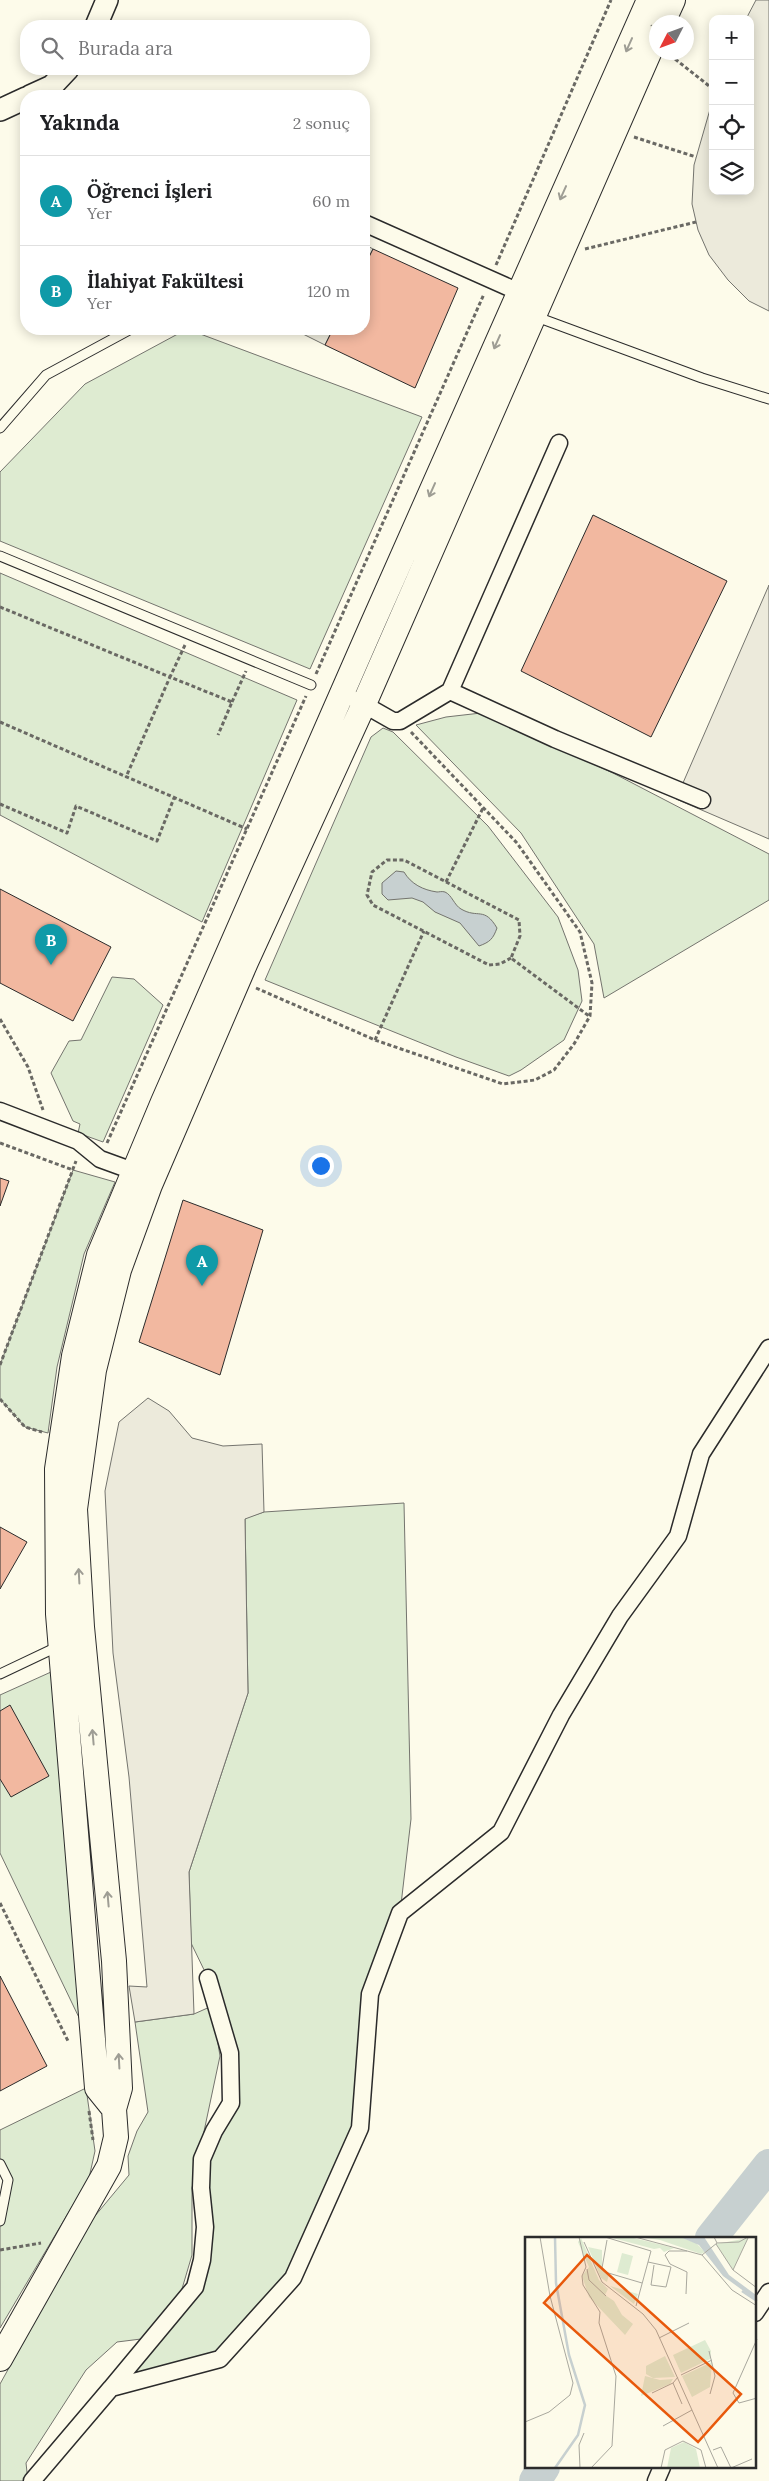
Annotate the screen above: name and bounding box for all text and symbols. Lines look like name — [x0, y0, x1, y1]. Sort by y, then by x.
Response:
north arrow — [649, 15, 694, 60]
map controls — [709, 15, 754, 195]
button: + — [709, 15, 754, 60]
search box — [20, 20, 370, 75]
icon: search — [38, 34, 66, 62]
text: Burada ara — [78, 36, 173, 60]
one-way arrow — [624, 37, 634, 52]
button: − — [709, 60, 754, 105]
button: locate — [709, 105, 754, 150]
text: Yakında — [40, 109, 120, 136]
text: 2 sonuç — [293, 113, 350, 133]
button: layers — [709, 150, 754, 195]
text: Öğrenci İşleri — [87, 179, 212, 203]
one-way arrow — [558, 185, 568, 200]
text: A — [51, 191, 61, 211]
text: 60 m — [312, 191, 350, 211]
text: Yer — [87, 203, 112, 223]
text: İlahiyat Fakültesi — [87, 269, 244, 293]
text: B — [51, 281, 61, 301]
text: 120 m — [307, 281, 350, 301]
text: Yer — [87, 293, 112, 313]
one-way arrow — [492, 334, 502, 349]
one-way arrow — [426, 482, 436, 497]
pin: B — [35, 924, 67, 965]
your location — [308, 1153, 334, 1179]
pin: A — [186, 1245, 218, 1286]
one-way arrow — [74, 1568, 84, 1584]
one-way arrow — [88, 1730, 97, 1746]
one-way arrow — [103, 1892, 113, 1908]
one-way arrow — [114, 2054, 123, 2070]
inset map — [525, 2237, 756, 2468]

